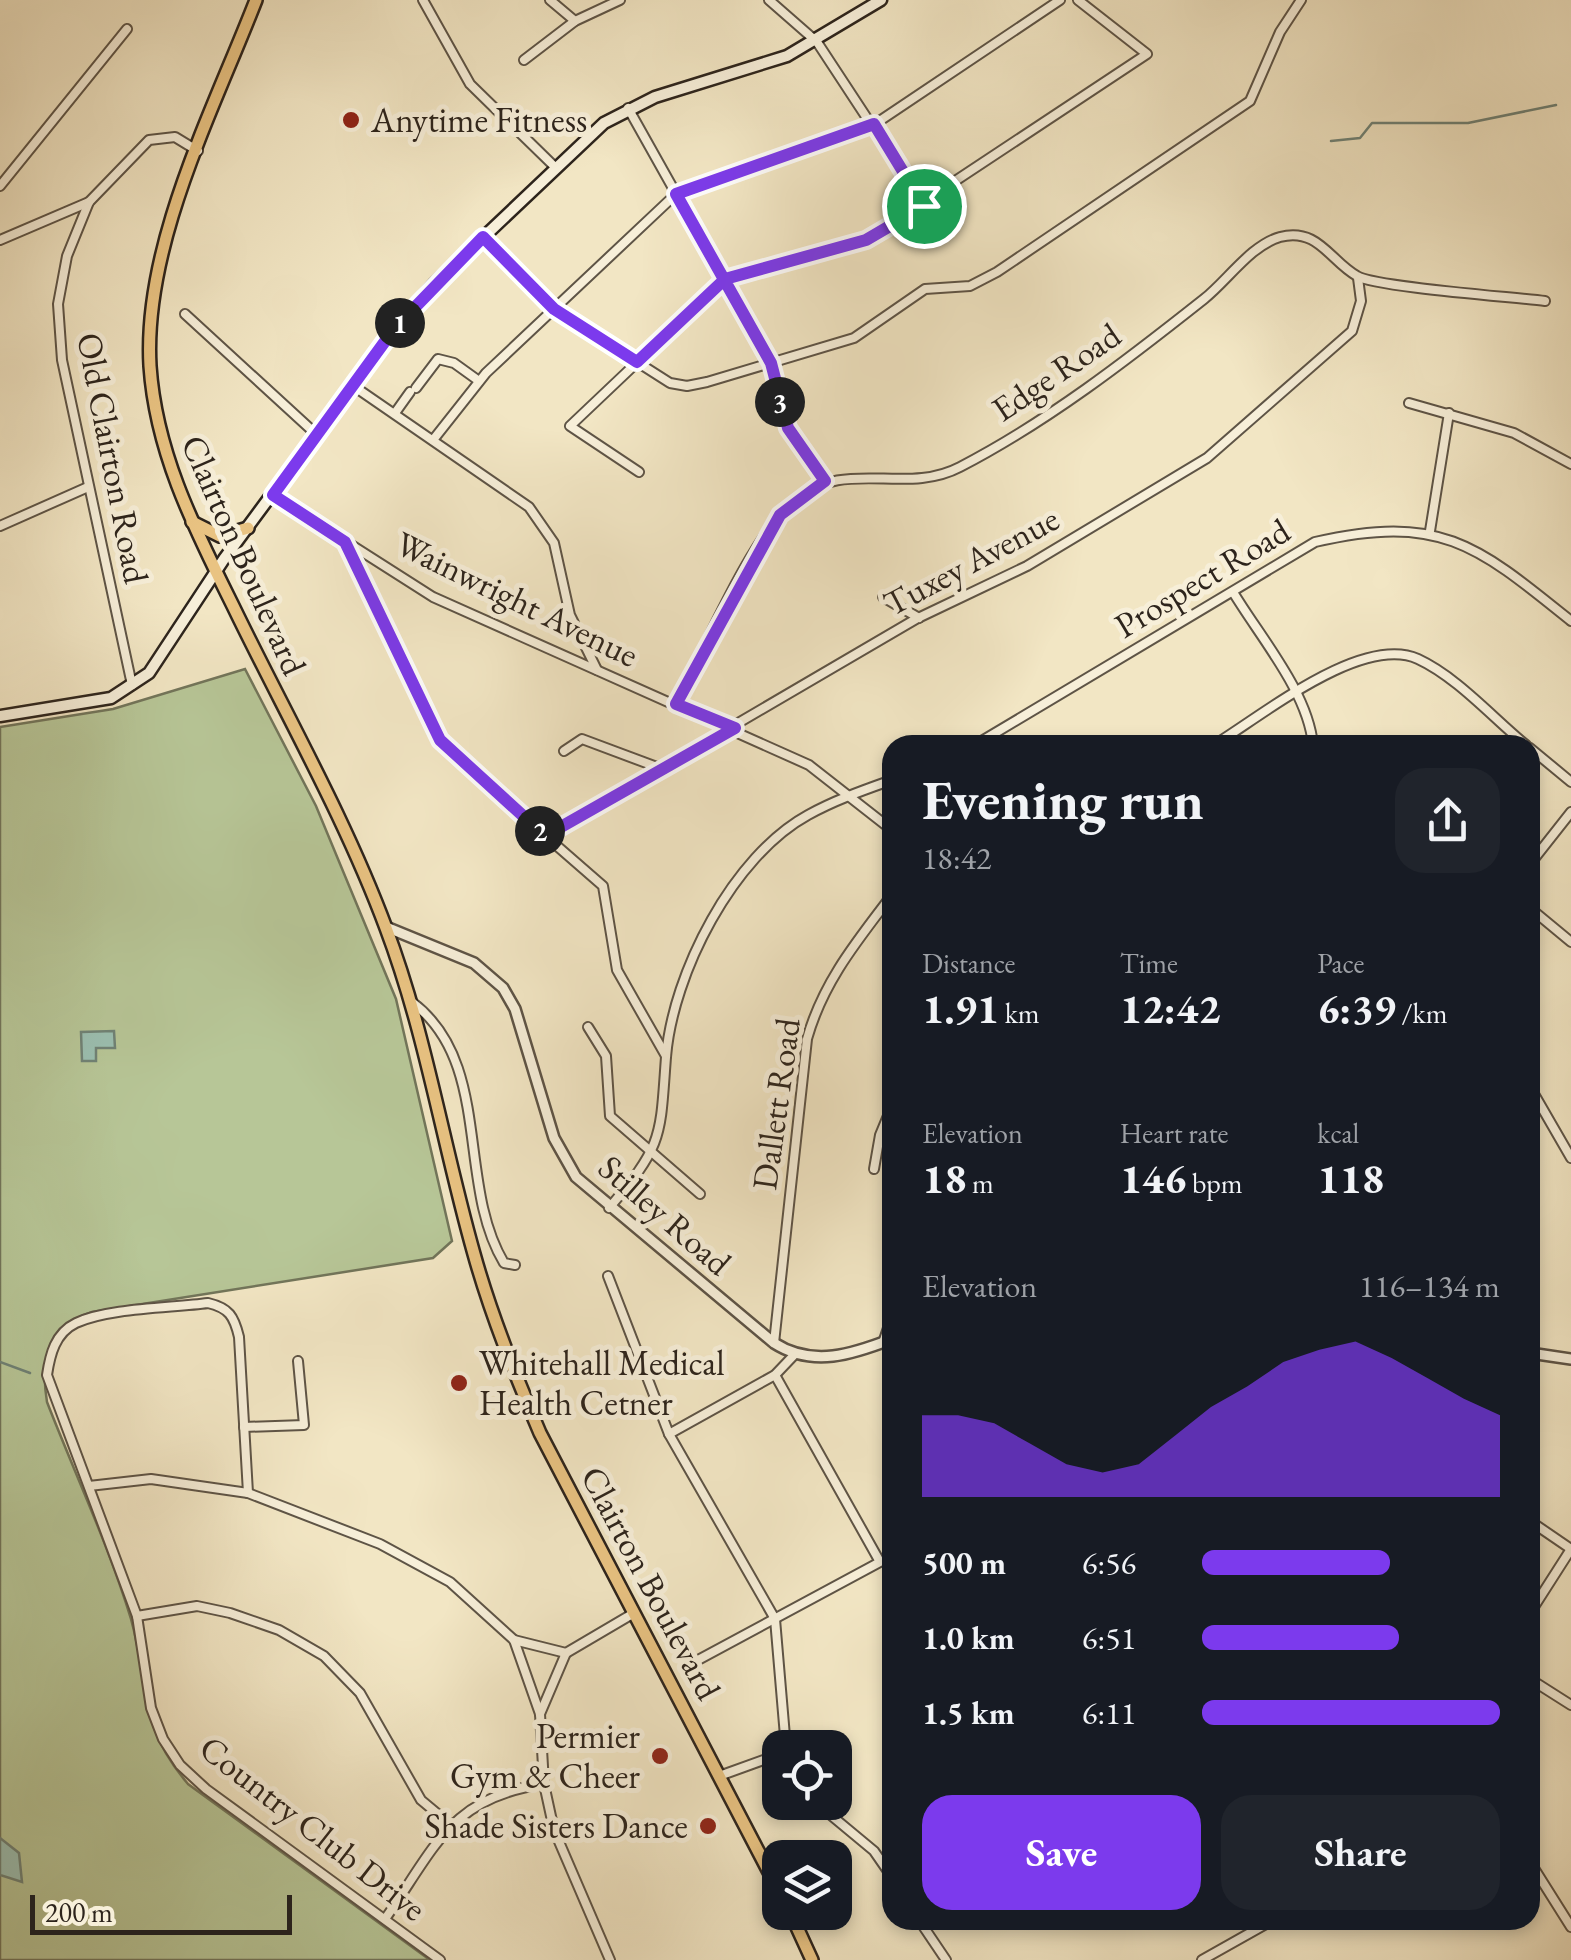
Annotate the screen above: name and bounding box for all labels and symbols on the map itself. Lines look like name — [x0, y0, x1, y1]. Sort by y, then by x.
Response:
place label: Anytime Fitness — [370, 97, 587, 142]
marker: Anytime Fitness — [340, 109, 362, 131]
pin — [882, 164, 967, 249]
pin: 1 — [375, 298, 425, 348]
street label: Edge Road — [983, 312, 1129, 431]
street label: Old Clairton Road — [67, 329, 160, 587]
pin: 3 — [755, 377, 805, 427]
street label: Clairton Boulevard — [171, 428, 318, 682]
street label: Tuxey Avenue — [875, 496, 1066, 626]
street label: Prospect Road — [1106, 508, 1298, 647]
street label: Wainwright Avenue — [388, 520, 646, 677]
pin: 2 — [515, 806, 565, 856]
street label: Dallett Road — [741, 1015, 810, 1193]
street label: Stilley Road — [589, 1145, 741, 1285]
place label: Whitehall Medical Health Cetner — [479, 1340, 725, 1425]
marker: Whitehall Medical Health Cetner — [448, 1372, 470, 1394]
street label: Clairton Boulevard — [571, 1458, 732, 1707]
place label: Permier Gym & Cheer — [450, 1713, 640, 1798]
street label: Country Club Drive — [191, 1725, 436, 1930]
marker: Permier Gym & Cheer — [649, 1745, 671, 1767]
place label: Shade Sisters Dance — [425, 1803, 688, 1848]
marker: Shade Sisters Dance — [697, 1815, 719, 1837]
scale bar — [30, 1890, 292, 1934]

